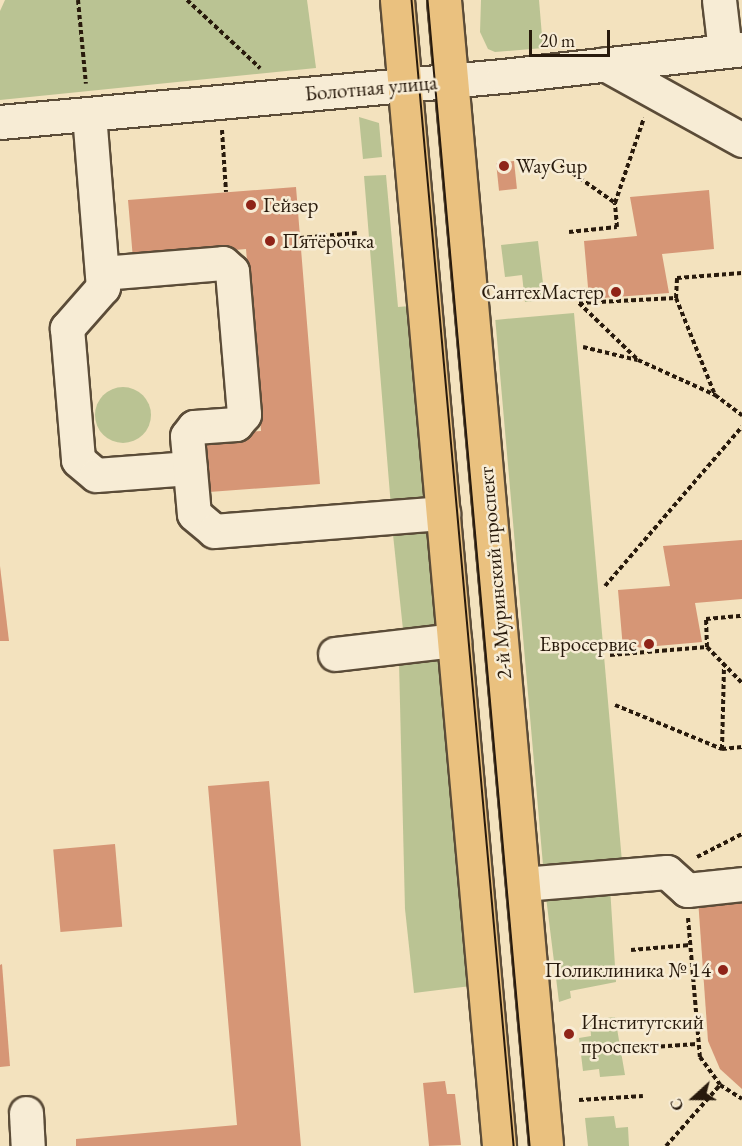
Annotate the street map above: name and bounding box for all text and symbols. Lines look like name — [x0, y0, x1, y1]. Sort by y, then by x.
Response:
scale bar — [532, 18, 613, 56]
text: 20 m — [540, 29, 575, 52]
street label: Болотная улица — [304, 70, 438, 106]
place label: WayCup — [516, 153, 587, 179]
marker: WayCup — [497, 159, 511, 173]
place label: Гейзер — [263, 192, 318, 218]
marker: Гейзер — [244, 198, 258, 212]
place label: Пятёрочка — [282, 228, 374, 254]
marker: Пятёрочка — [263, 234, 277, 248]
place label: СантехМастер — [481, 279, 604, 305]
marker: СантехМастер — [609, 285, 623, 299]
street label: 2-й Муринский проспект — [473, 466, 517, 680]
place label: Евросервис — [539, 631, 637, 657]
marker: Евросервис — [642, 637, 656, 651]
place label: Поликлиника № 14 — [544, 957, 711, 983]
marker: Поликлиника № 14 — [716, 963, 730, 977]
place label: Институтский проспект — [581, 1009, 704, 1059]
marker: Институтский проспект — [562, 1027, 576, 1041]
north arrow — [664, 1068, 724, 1128]
text: С — [665, 1096, 689, 1114]

